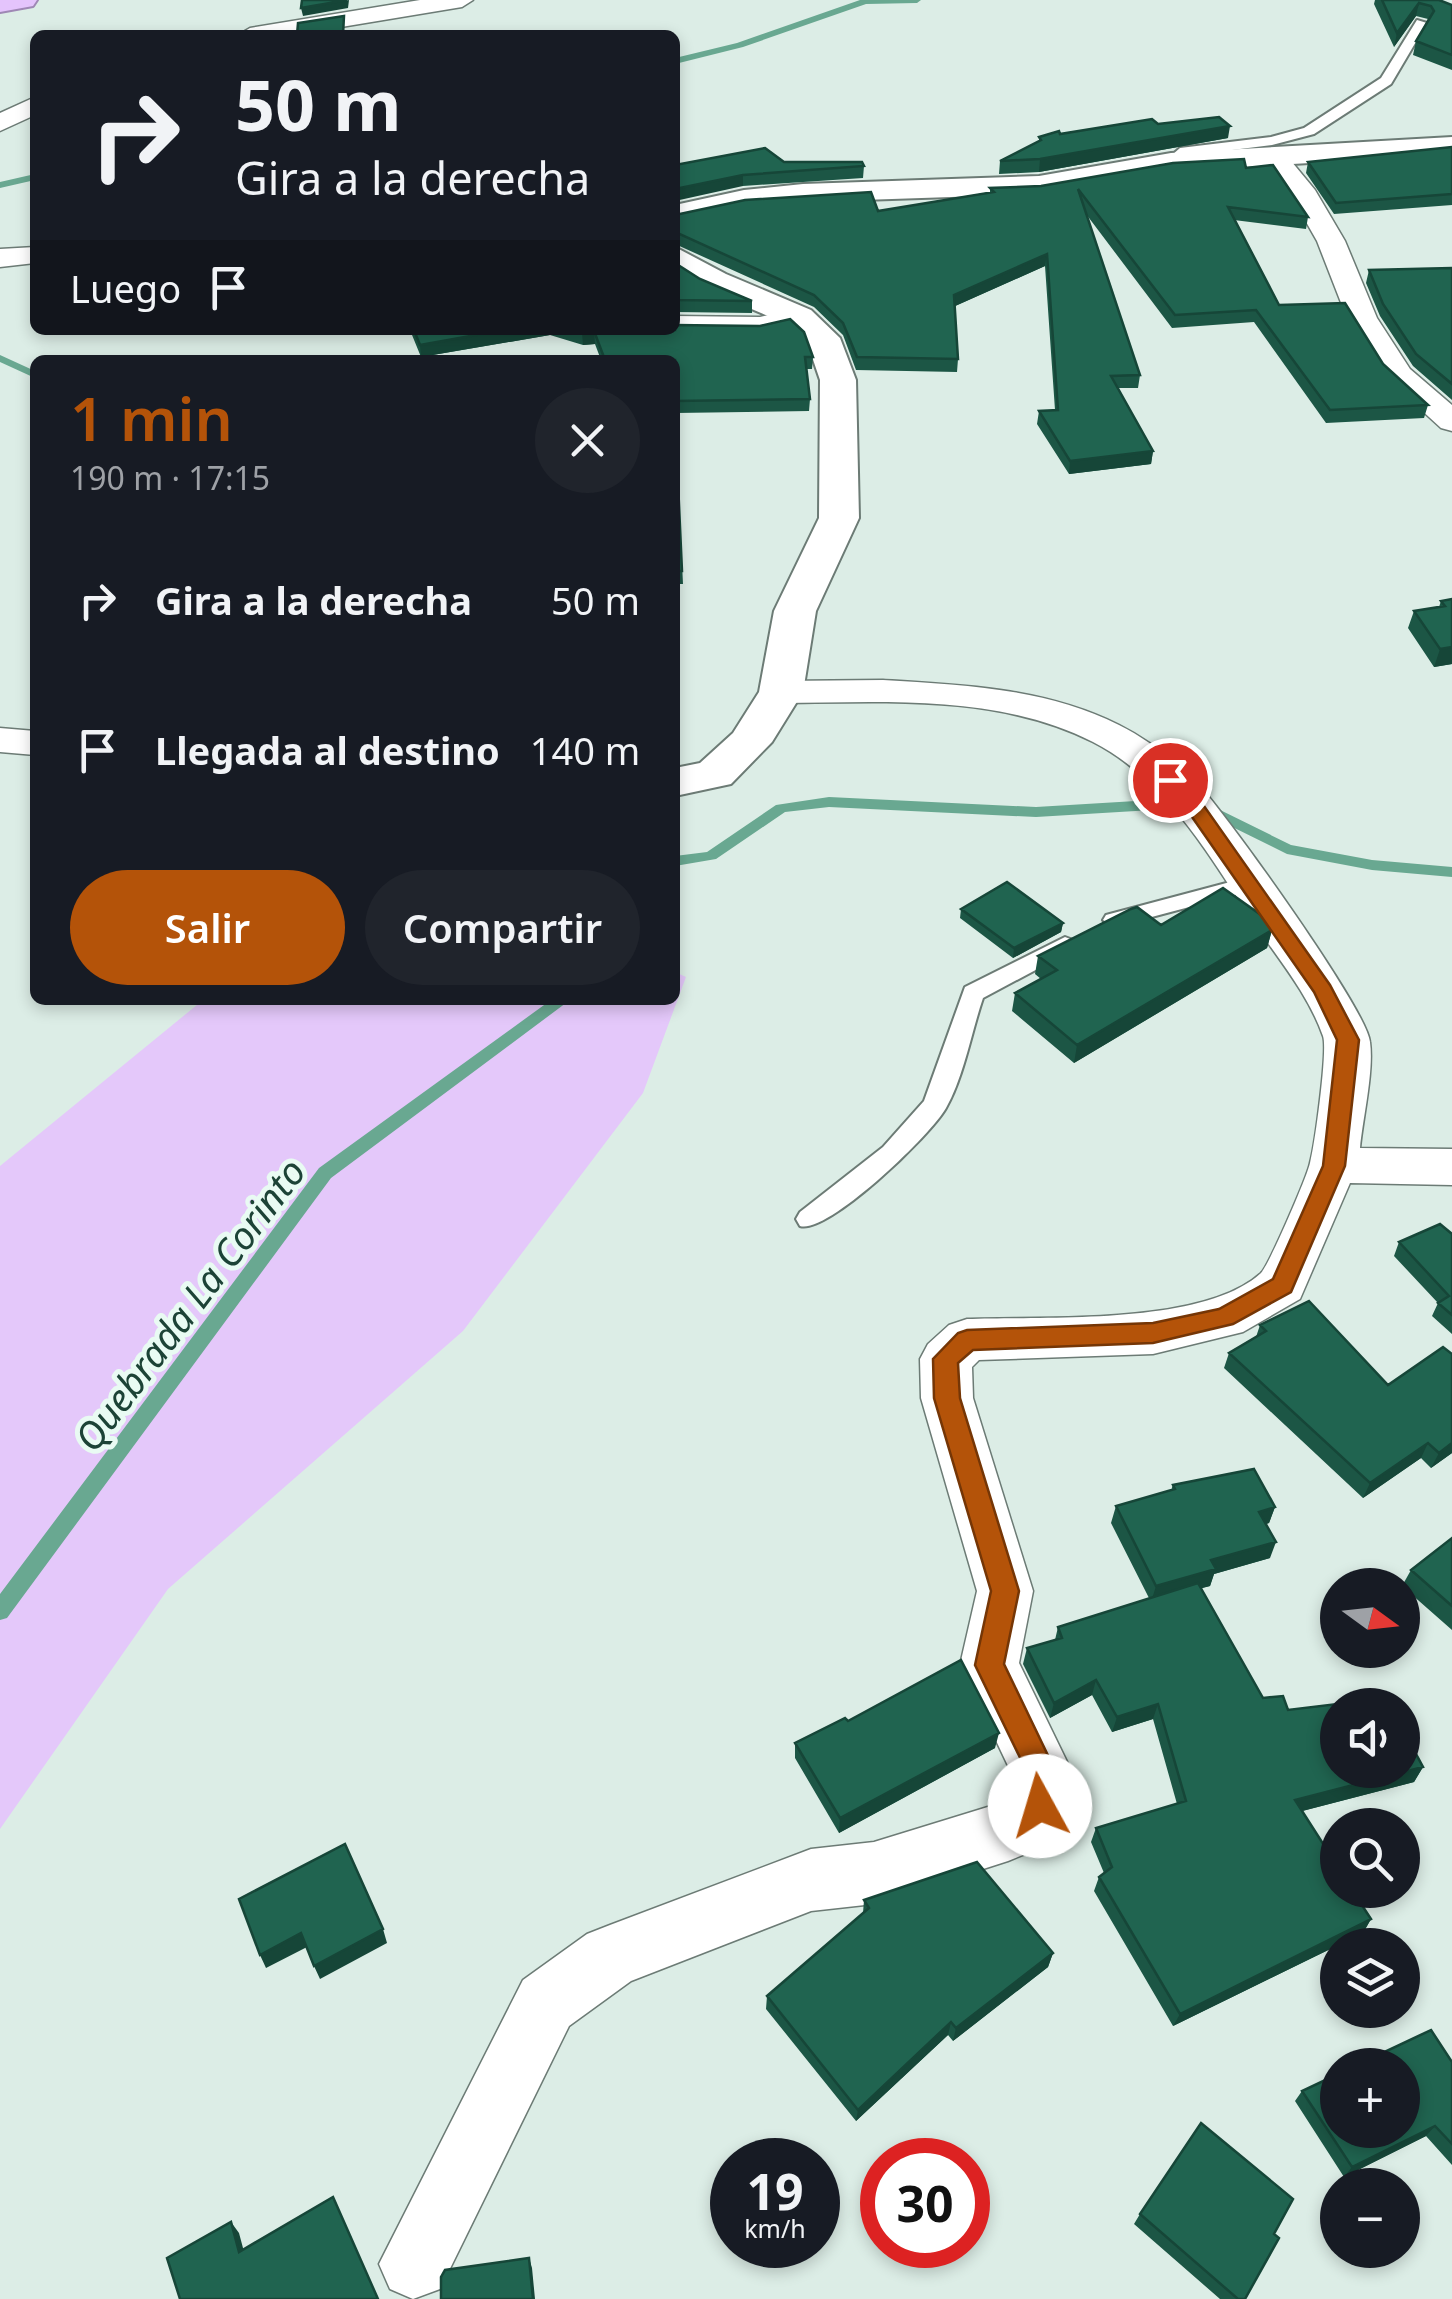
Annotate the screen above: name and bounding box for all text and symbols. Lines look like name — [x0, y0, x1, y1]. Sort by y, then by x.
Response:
text: 50 m — [235, 56, 402, 152]
icon: right — [70, 70, 200, 200]
text: Gira a la derecha — [235, 147, 590, 208]
icon: arrive — [201, 260, 256, 315]
text: Luego — [70, 262, 181, 314]
text: 1 min — [70, 377, 233, 459]
button: close — [535, 388, 640, 493]
text: 190 m · 17:15 — [70, 456, 270, 499]
icon: right — [70, 573, 125, 628]
text: Gira a la derecha — [155, 574, 472, 626]
text: 50 m — [551, 574, 640, 626]
icon: arrive — [70, 723, 125, 778]
text: Llegada al destino — [155, 724, 500, 776]
text: 140 m — [530, 724, 640, 776]
pin — [1128, 738, 1213, 823]
icon: arrive — [1143, 753, 1198, 808]
button: Salir — [70, 870, 345, 985]
button: Compartir — [365, 870, 640, 985]
water label: Quebrada La Corinto — [62, 1147, 316, 1461]
north arrow — [1320, 1568, 1420, 1668]
map controls — [1320, 1568, 1420, 2268]
button: sound — [1320, 1688, 1420, 1788]
position arrow — [988, 1754, 1092, 1858]
button: search — [1320, 1808, 1420, 1908]
button: layers — [1320, 1928, 1420, 2028]
button: + — [1320, 2048, 1420, 2148]
speed limit sign: 30 — [860, 2138, 990, 2268]
text: 19 — [746, 2157, 804, 2225]
button: − — [1320, 2168, 1420, 2268]
text: km/h — [744, 2211, 806, 2245]

